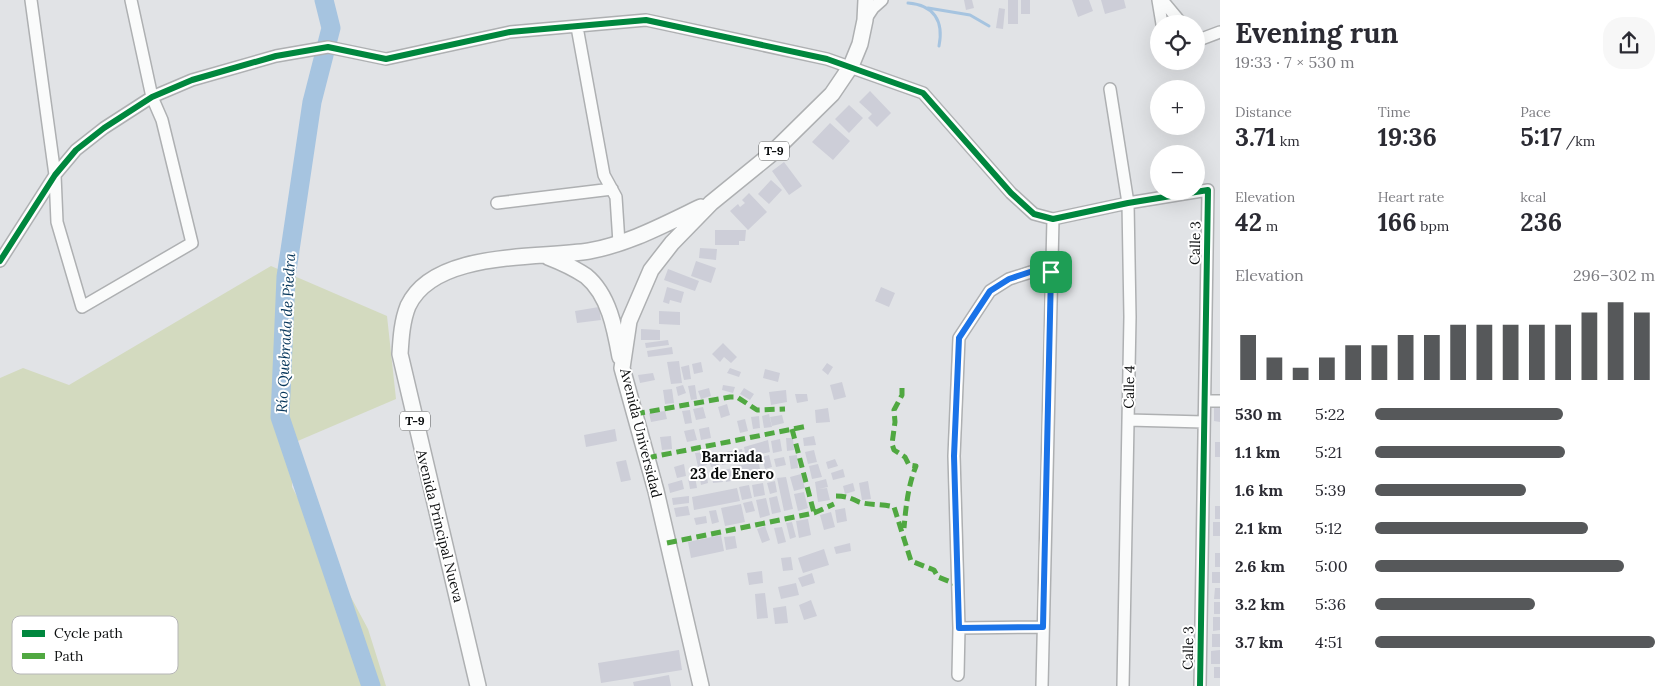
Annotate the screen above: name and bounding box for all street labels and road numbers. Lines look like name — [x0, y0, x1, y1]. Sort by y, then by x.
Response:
road number: T-9 — [759, 142, 789, 160]
street label: Calle 3 — [1186, 221, 1204, 265]
street label: Avenida Universidad — [616, 365, 666, 500]
street label: Calle 4 — [1120, 365, 1138, 409]
road number: T-9 — [400, 412, 430, 431]
street label: Avenida Principal Nueva — [412, 447, 468, 604]
street label: Calle 3 — [1179, 626, 1197, 670]

